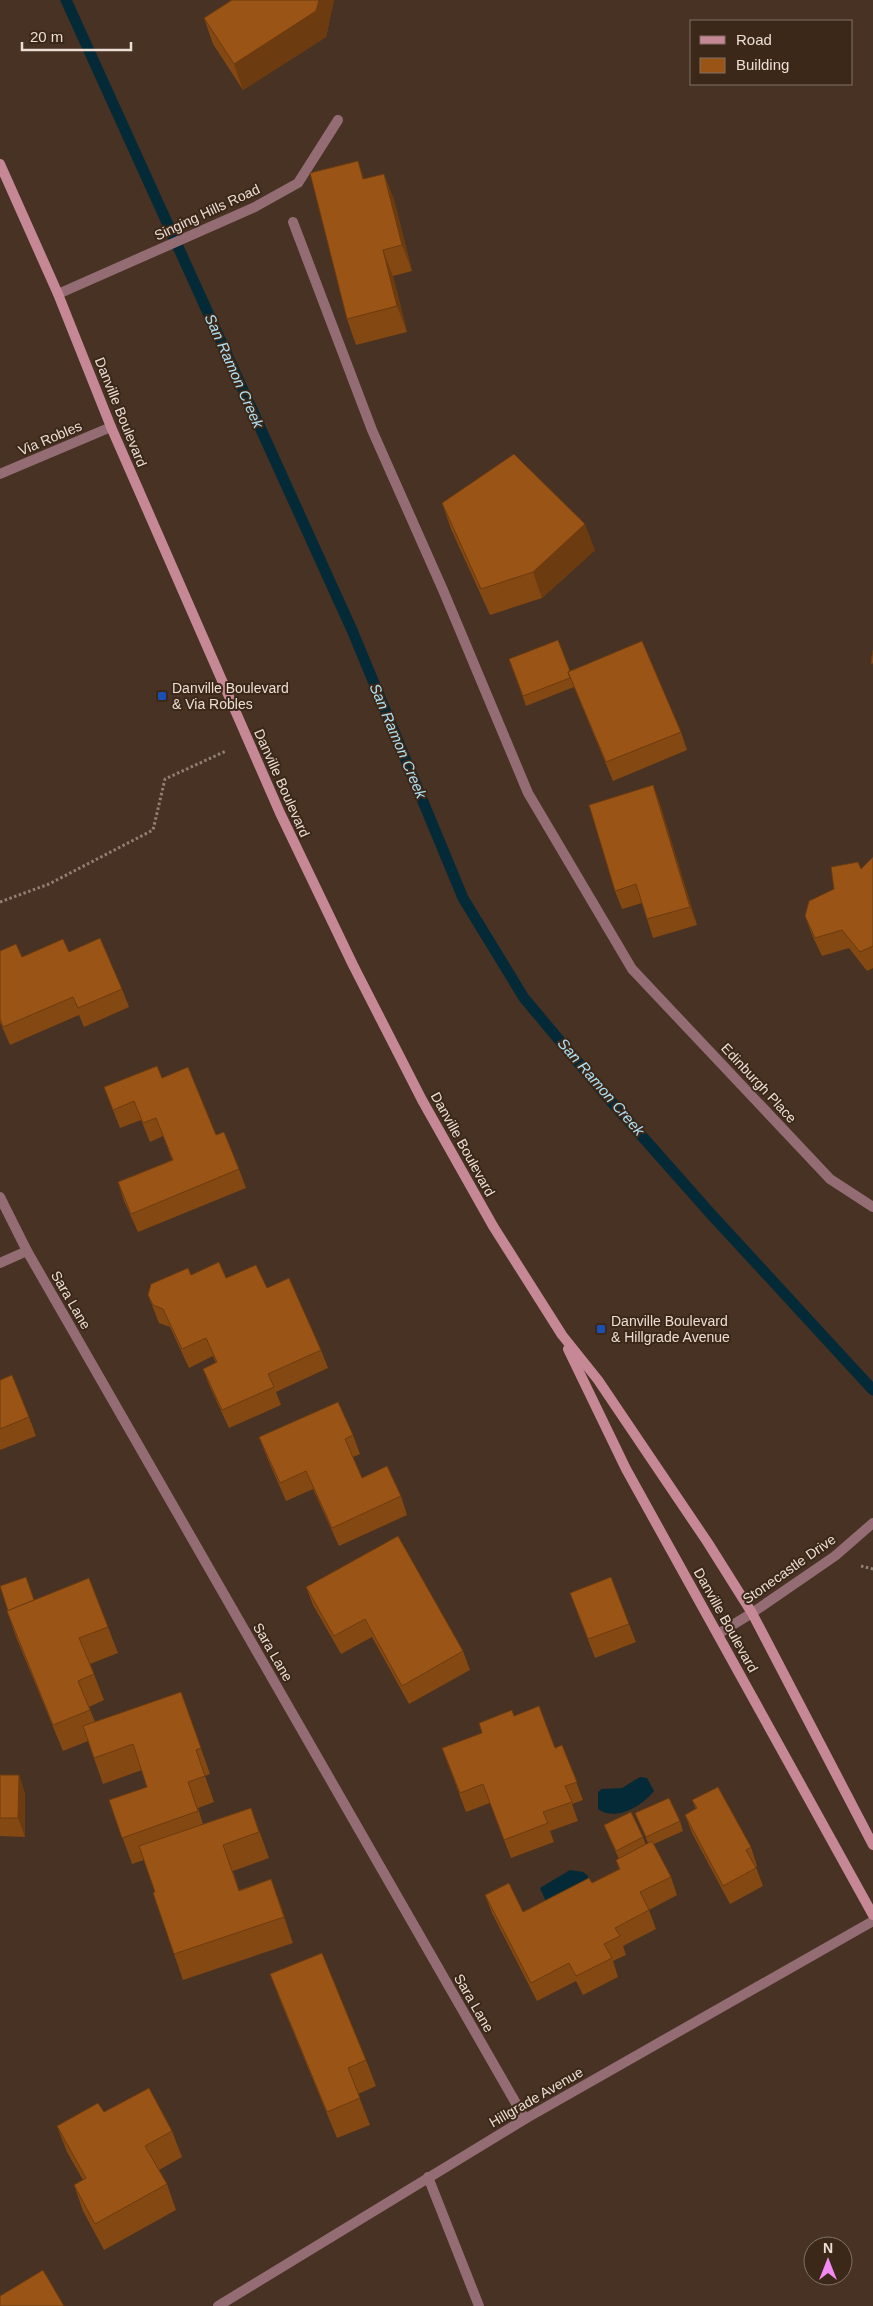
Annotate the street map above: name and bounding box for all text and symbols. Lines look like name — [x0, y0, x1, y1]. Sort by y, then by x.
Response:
scale bar — [22, 20, 131, 52]
legend — [690, 20, 853, 85]
text: 20 m — [30, 28, 63, 45]
text: Road — [736, 31, 772, 48]
text: Building — [736, 56, 789, 73]
street label: Singing Hills Road — [152, 181, 262, 243]
water label: San Ramon Creek — [202, 311, 268, 432]
street label: Danville Boulevard — [92, 355, 150, 469]
street label: Via Robles — [16, 417, 84, 459]
place label: Danville Boulevard & Via Robles — [172, 680, 289, 712]
water label: San Ramon Creek — [367, 681, 431, 802]
marker: Danville Boulevard & Via Robles — [156, 690, 168, 702]
street label: Danville Boulevard — [251, 726, 313, 840]
water label: San Ramon Creek — [554, 1035, 649, 1140]
street label: Edinburgh Place — [718, 1040, 800, 1126]
street label: Danville Boulevard — [428, 1089, 498, 1199]
street label: Sara Lane — [48, 1268, 94, 1332]
place label: Danville Boulevard & Hillgrade Avenue — [611, 1313, 730, 1345]
marker: Danville Boulevard & Hillgrade Avenue — [595, 1323, 607, 1335]
street label: Stonecastle Drive — [739, 1531, 839, 1607]
street label: Danville Boulevard — [691, 1565, 761, 1675]
street label: Sara Lane — [250, 1620, 296, 1684]
street label: Sara Lane — [451, 1971, 497, 2035]
street label: Hillgrade Avenue — [486, 2064, 586, 2130]
north arrow — [803, 2236, 853, 2286]
text: N — [823, 2240, 833, 2256]

